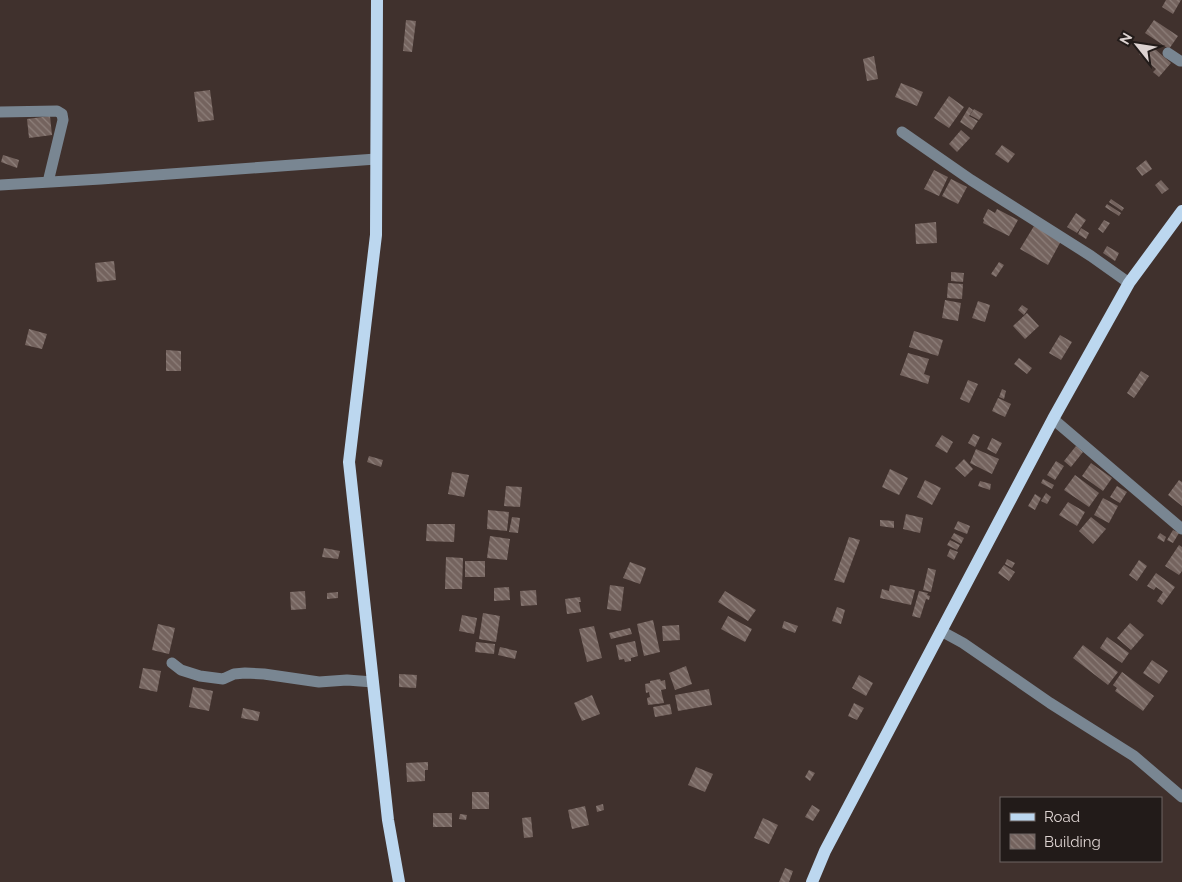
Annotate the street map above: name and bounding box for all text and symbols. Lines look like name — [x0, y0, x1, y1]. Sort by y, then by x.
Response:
north arrow — [1112, 20, 1162, 70]
text: N — [1116, 30, 1135, 47]
legend — [1000, 797, 1162, 862]
text: Road — [1044, 808, 1080, 826]
text: Building — [1044, 833, 1101, 851]

